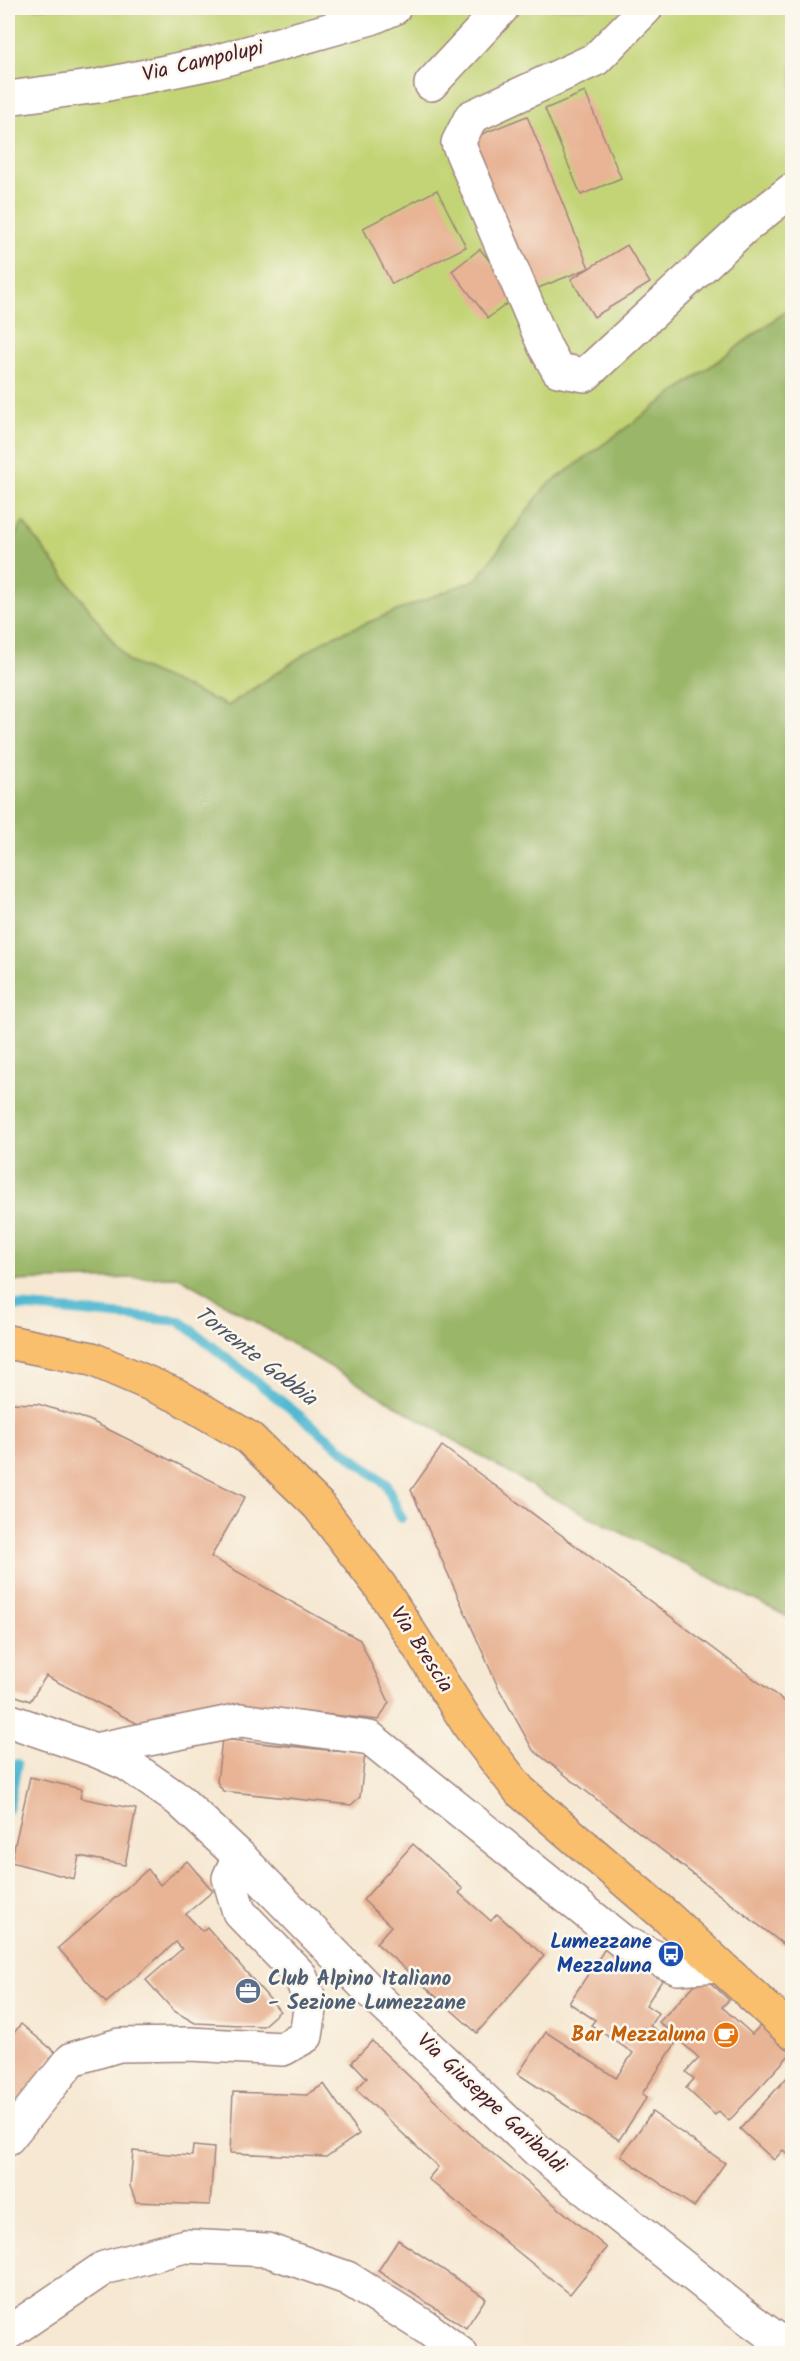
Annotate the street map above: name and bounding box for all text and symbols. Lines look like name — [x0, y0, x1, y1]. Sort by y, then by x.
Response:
street label: Via Campolupi — [139, 32, 268, 92]
water label: Torrente Gobbia — [186, 1298, 325, 1417]
street label: Via Brescia — [381, 1600, 461, 1700]
place label: Lumezzane Mezzaluna — [550, 1926, 652, 1983]
bus stop icon: Lumezzane Mezzaluna — [656, 1939, 686, 1969]
place label: Club Alpino Italiano - Sezione Lumezzane — [268, 1963, 466, 2020]
office icon: Club Alpino Italiano - Sezione Lumezzane — [233, 1976, 263, 2006]
place label: Bar Mezzaluna — [571, 2019, 706, 2052]
cafe icon: Bar Mezzaluna — [711, 2020, 741, 2050]
street label: Via Giuseppe Garibaldi — [408, 2025, 574, 2183]

